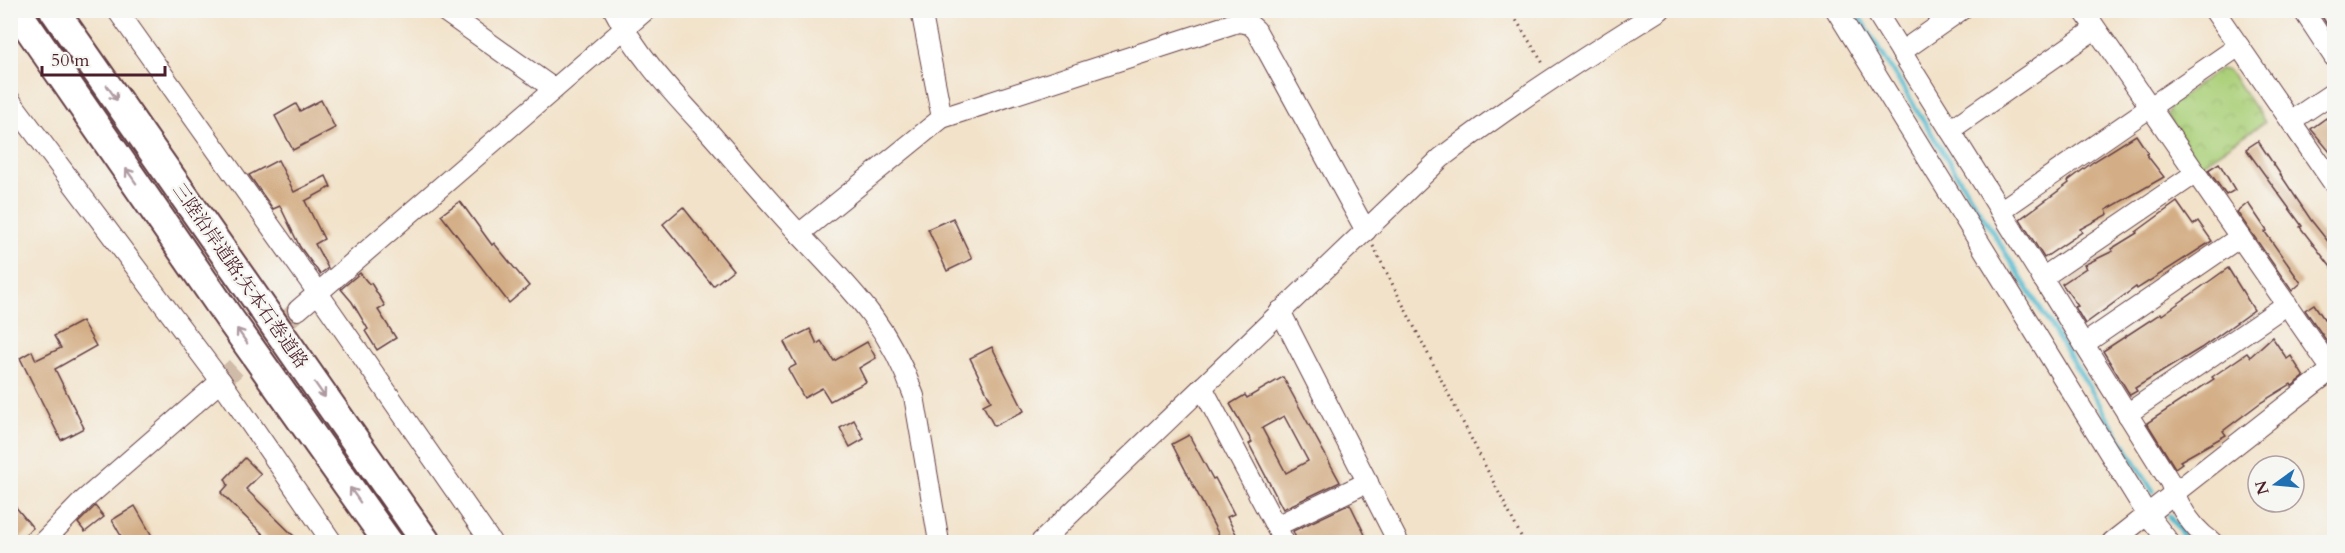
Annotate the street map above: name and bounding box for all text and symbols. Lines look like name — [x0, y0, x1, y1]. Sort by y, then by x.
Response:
scale bar — [42, 39, 165, 77]
text: 50 m — [51, 48, 90, 73]
one-way arrow — [106, 84, 118, 100]
one-way arrow — [125, 168, 137, 184]
street label: 三陸沿岸道路;矢本石巻道路 — [167, 178, 313, 374]
one-way arrow — [236, 328, 248, 344]
one-way arrow — [314, 382, 326, 398]
north arrow — [2246, 454, 2306, 514]
text: N — [2250, 478, 2275, 497]
one-way arrow — [348, 487, 361, 503]

